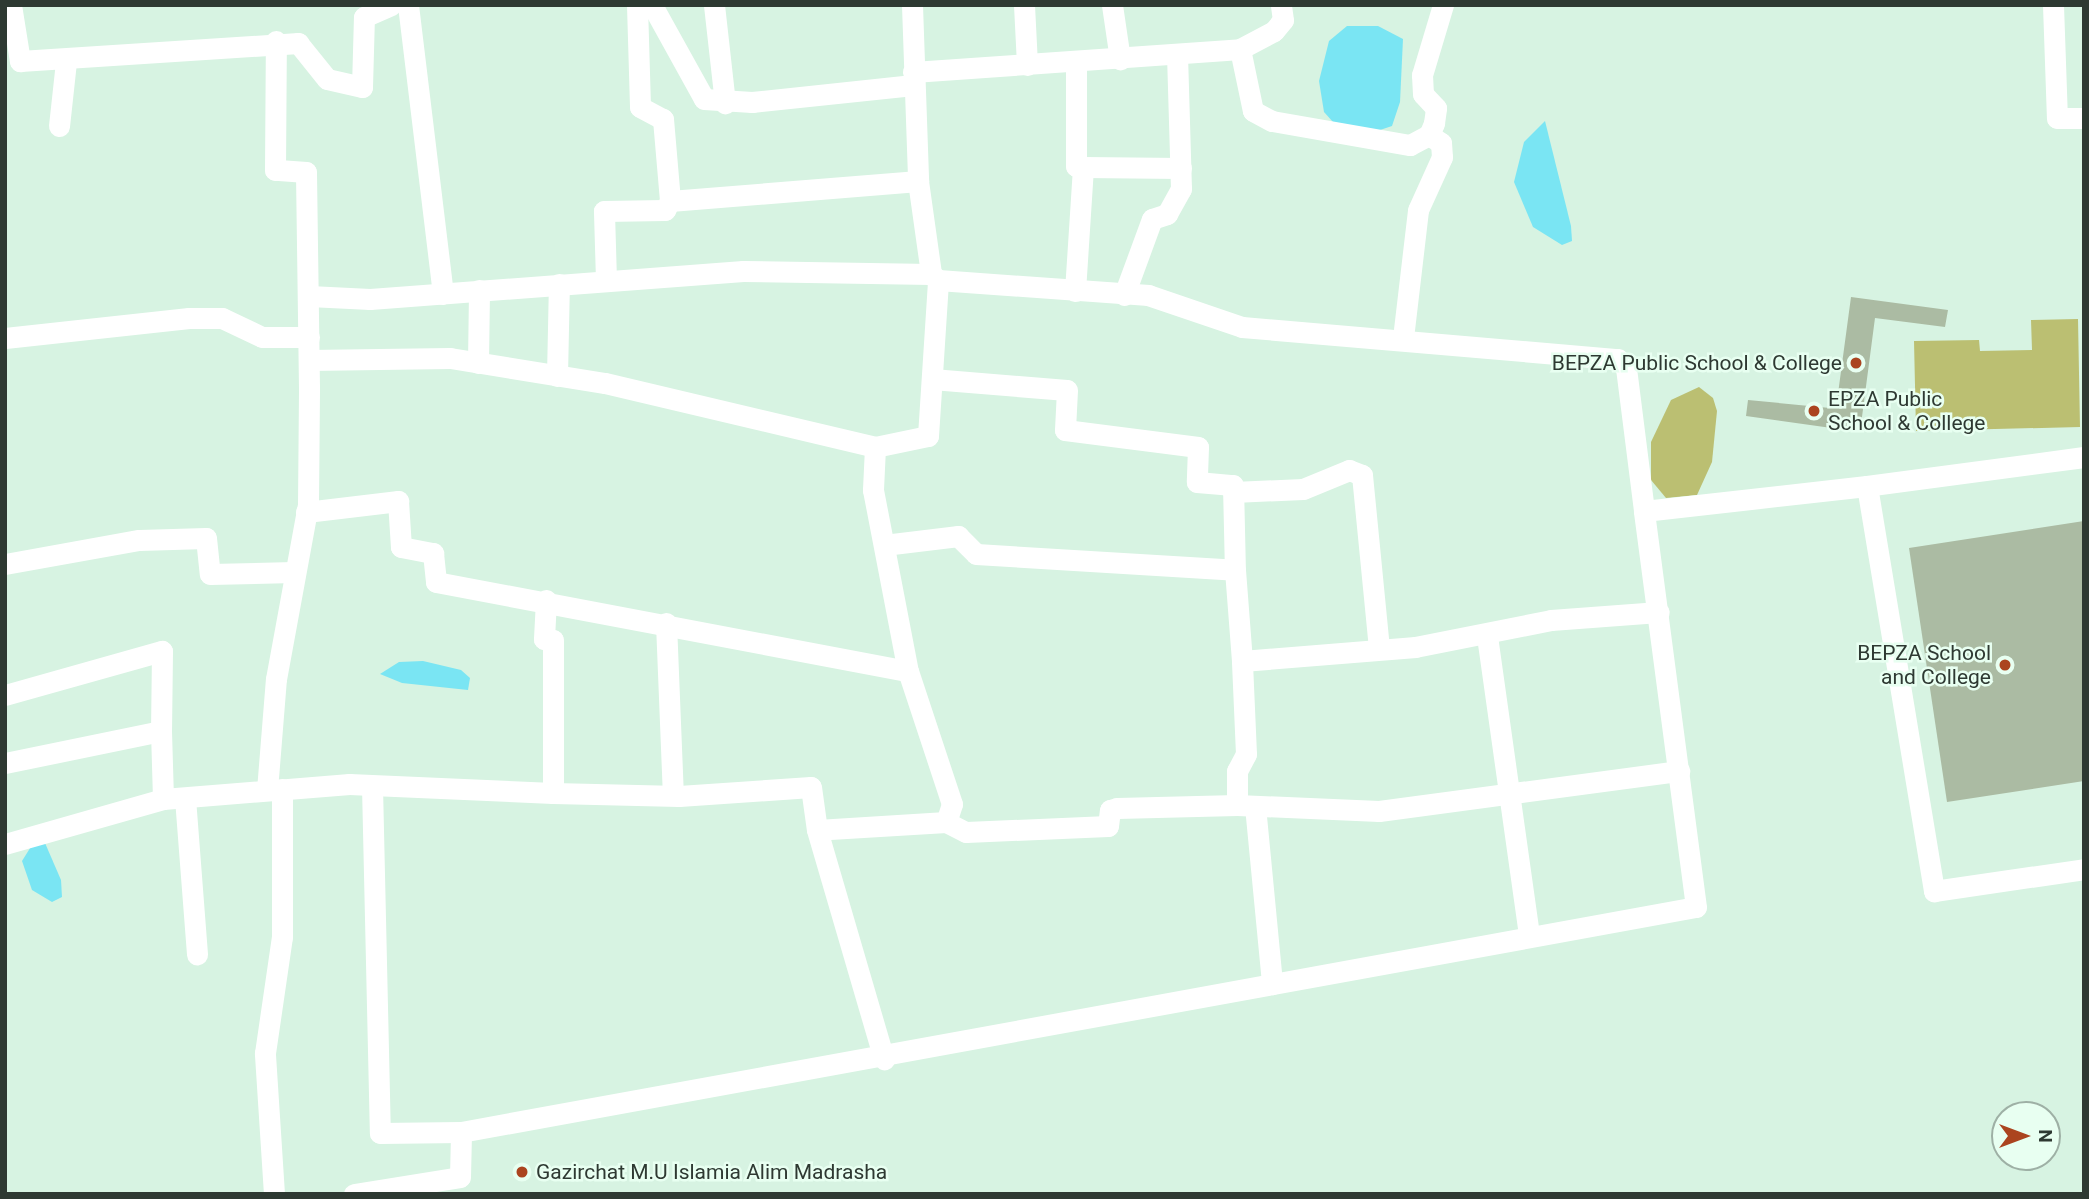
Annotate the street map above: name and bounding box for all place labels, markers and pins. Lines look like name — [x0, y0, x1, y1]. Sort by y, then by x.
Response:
place label: BEPZA Public School & College — [1552, 350, 1842, 376]
marker: BEPZA Public School & College — [1848, 355, 1864, 371]
place label: EPZA Public School & College — [1828, 386, 1985, 436]
marker: EPZA Public School & College — [1806, 403, 1822, 419]
place label: BEPZA School and College — [1857, 640, 1991, 690]
marker: BEPZA School and College — [1997, 657, 2013, 673]
place label: Gazirchat M.U Islamia Alim Madrasha — [536, 1159, 887, 1185]
marker: Gazirchat M.U Islamia Alim Madrasha — [514, 1164, 530, 1180]

